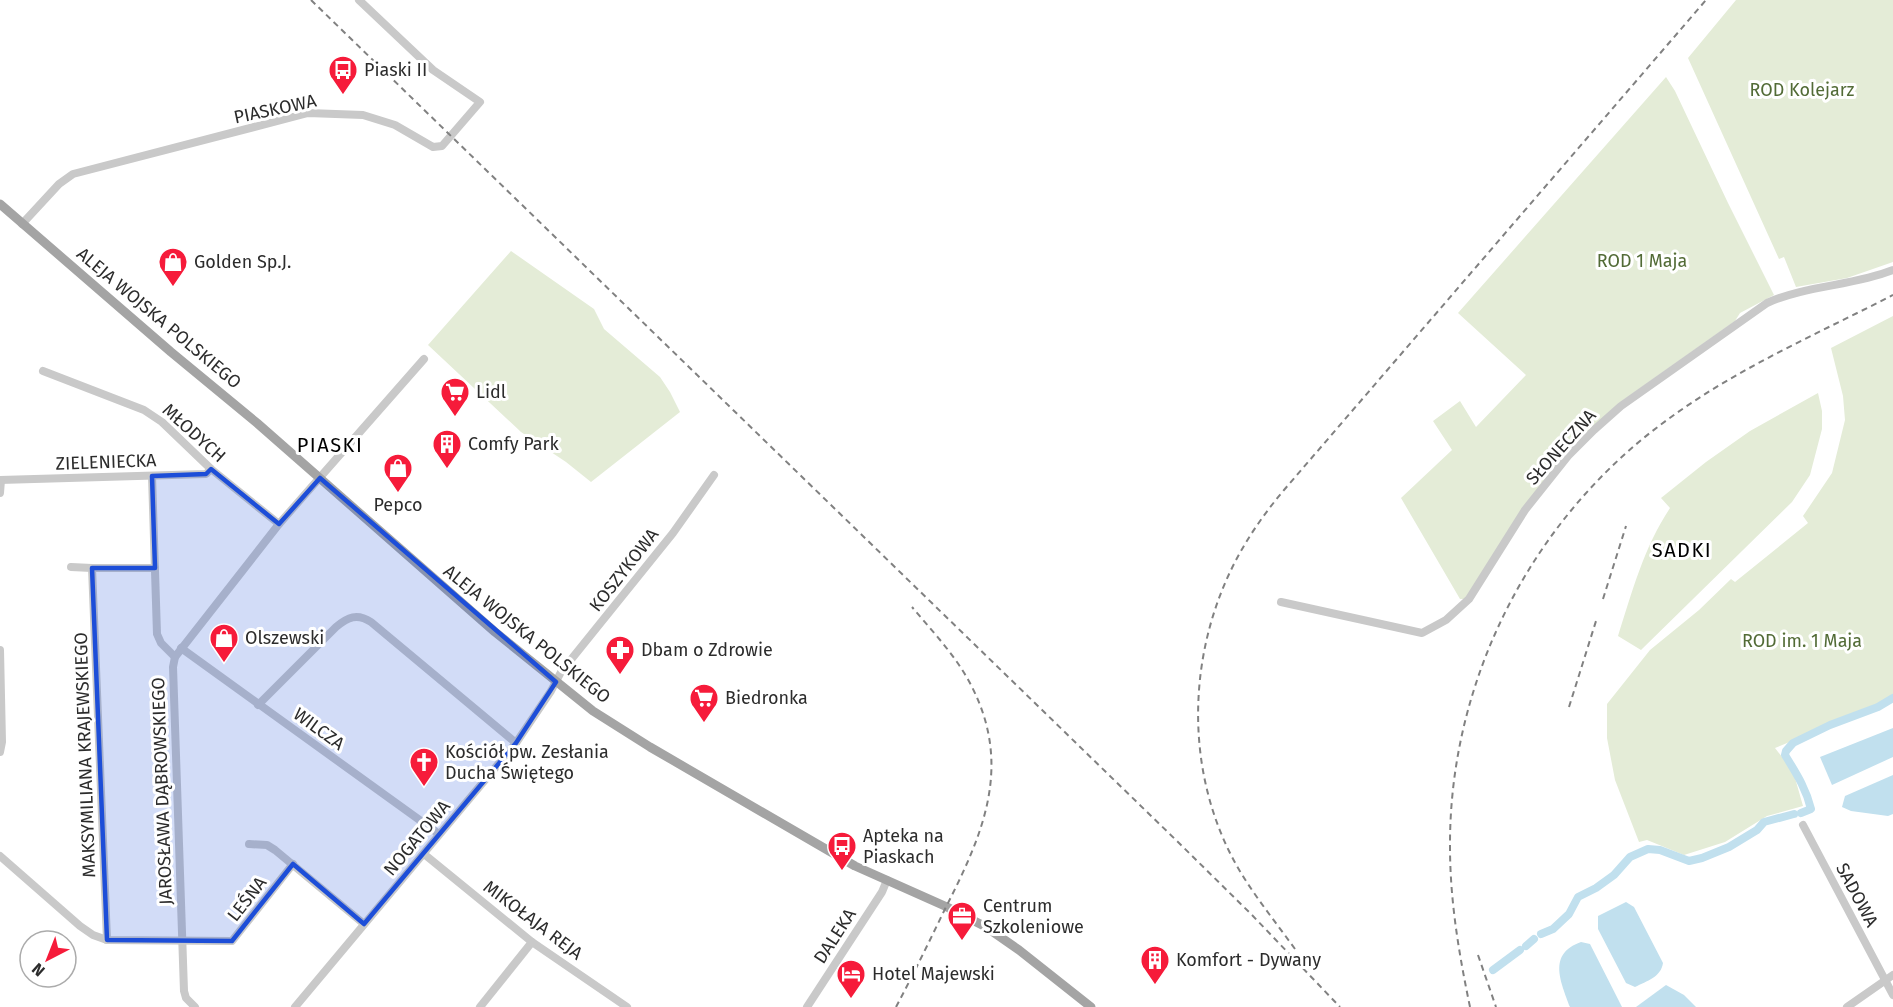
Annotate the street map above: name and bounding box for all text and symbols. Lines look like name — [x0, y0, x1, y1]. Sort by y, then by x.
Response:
bus stop icon: Piaski II — [327, 54, 359, 96]
place label: Piaski II — [364, 59, 427, 81]
park label: ROD Kolejarz — [1750, 79, 1855, 101]
street label: PIASKOWA — [232, 89, 319, 128]
street label: ALEJA WOJSKA POLSKIEGO — [72, 243, 246, 393]
shop icon: Golden Sp.J. — [157, 246, 189, 288]
park label: ROD 1 Maja — [1597, 250, 1687, 272]
place label: Golden Sp.J. — [194, 251, 291, 273]
supermarket icon: Lidl — [439, 376, 471, 418]
place label: Lidl — [476, 381, 506, 403]
street label: MŁODYCH — [158, 399, 230, 467]
street label: SŁONECZNA — [1521, 404, 1601, 489]
building icon: Comfy Park — [431, 428, 463, 470]
district label: PIASKI — [297, 433, 363, 457]
place label: Comfy Park — [468, 433, 560, 455]
street label: ZIELENIECKA — [55, 449, 158, 475]
shop icon: Pepco — [382, 452, 414, 494]
place label: Pepco — [373, 494, 423, 516]
street label: KOSZYKOWA — [585, 523, 664, 616]
district label: SADKI — [1652, 538, 1712, 562]
street label: ALEJA WOJSKA POLSKIEGO — [439, 560, 615, 708]
shop icon: Olszewski — [208, 622, 240, 664]
place label: Olszewski — [245, 627, 324, 649]
park label: ROD im. 1 Maja — [1742, 630, 1862, 652]
street label: MAKSYMILIANA KRAJEWSKIEGO — [70, 632, 100, 878]
pharmacy icon: Dbam o Zdrowie — [604, 634, 636, 676]
place label: Dbam o Zdrowie — [641, 639, 773, 661]
street label: JAROSŁAWA DĄBROWSKIEGO — [147, 677, 177, 905]
supermarket icon: Biedronka — [688, 682, 720, 724]
place label: Biedronka — [725, 687, 808, 709]
street label: WILCZA — [289, 703, 349, 755]
place label: Kościół pw. Zesłania Ducha Świętego — [445, 741, 609, 784]
church icon: Kościół pw. Zesłania Ducha Świętego — [408, 746, 440, 788]
street label: NOGATOWA — [379, 795, 455, 880]
place label: Apteka na Piaskach — [863, 825, 944, 868]
bus stop icon: Apteka na Piaskach — [826, 830, 858, 872]
street label: SADOWA — [1831, 859, 1883, 931]
street label: LEŚNA — [223, 872, 272, 926]
street label: MIKOŁAJA REJA — [479, 876, 587, 965]
place label: Centrum Szkoleniowe — [983, 895, 1084, 938]
office icon: Centrum Szkoleniowe — [946, 900, 978, 942]
street label: DALEKA — [809, 904, 861, 968]
north arrow — [18, 929, 78, 989]
building icon: Komfort - Dywany — [1139, 944, 1171, 986]
place label: Komfort - Dywany — [1176, 949, 1321, 971]
hotel icon: Hotel Majewski — [835, 958, 867, 1000]
text: N — [28, 959, 49, 980]
place label: Hotel Majewski — [872, 963, 995, 985]

